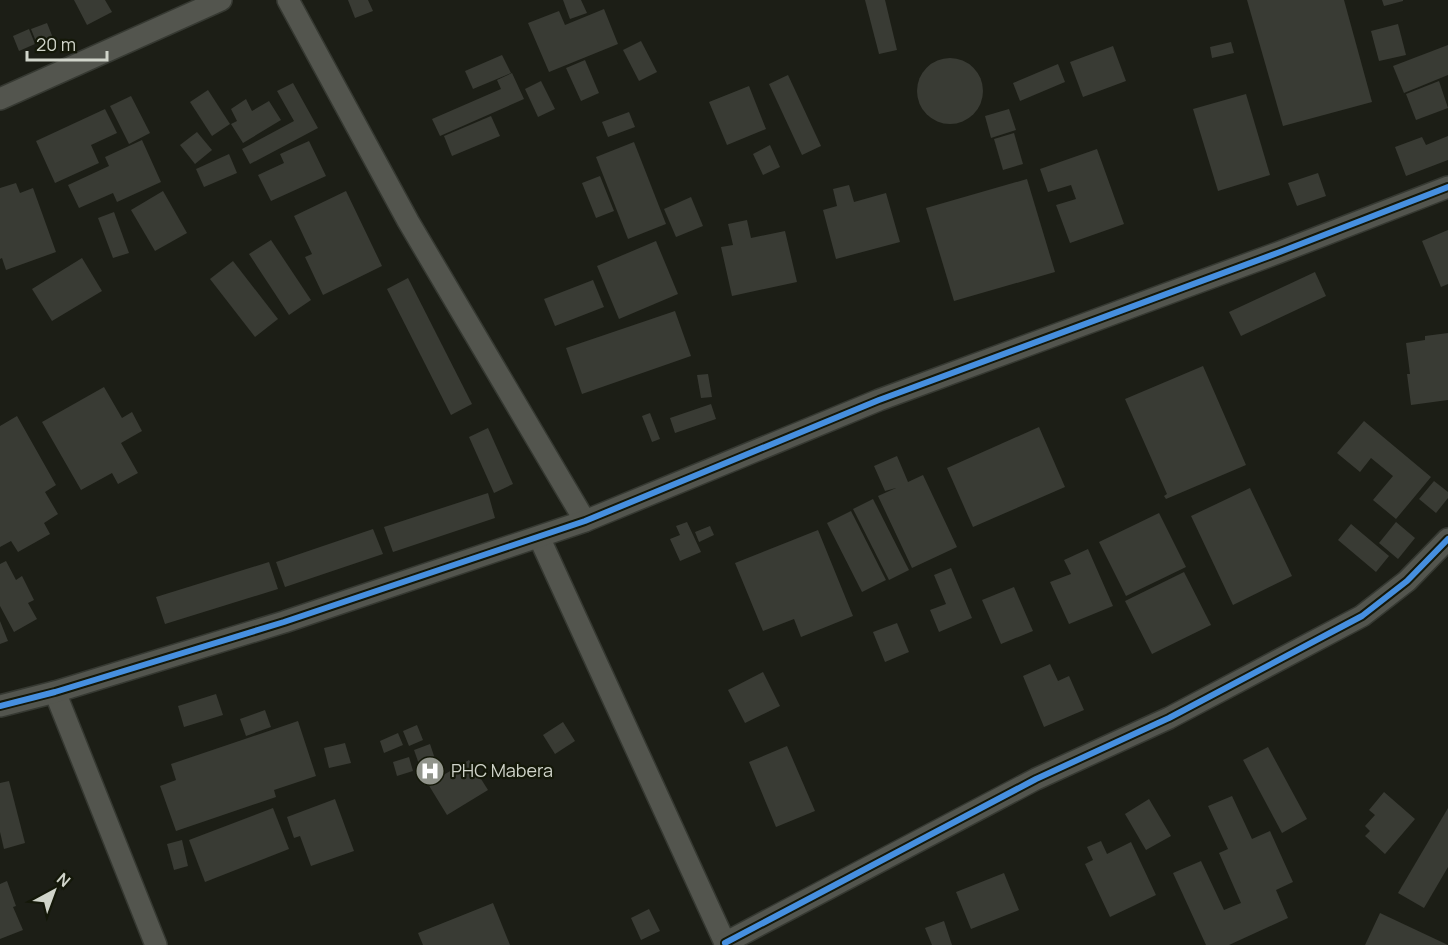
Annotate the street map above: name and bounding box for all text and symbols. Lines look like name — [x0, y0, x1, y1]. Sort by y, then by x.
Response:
scale bar — [27, 24, 106, 62]
text: 20 m — [36, 32, 76, 56]
hospital icon: PHC Mabera — [414, 755, 446, 787]
place label: PHC Mabera — [451, 758, 553, 782]
north arrow — [24, 861, 84, 921]
text: N — [52, 868, 75, 892]

